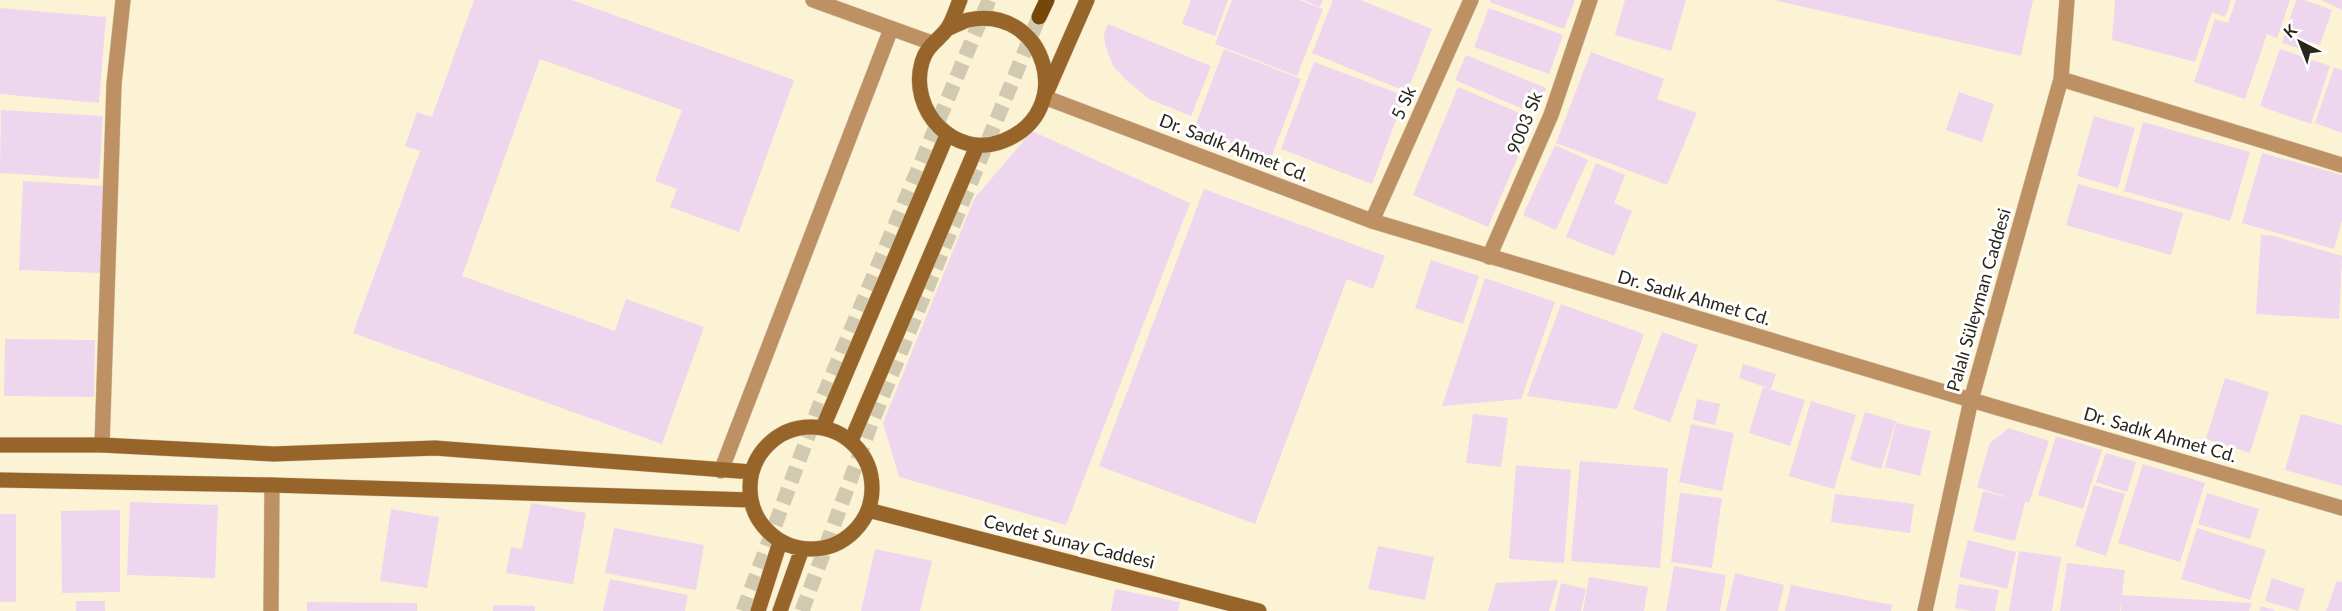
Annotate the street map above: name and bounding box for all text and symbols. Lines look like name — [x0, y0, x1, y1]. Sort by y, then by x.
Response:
north arrow — [2270, 12, 2330, 72]
text: K — [2279, 19, 2301, 41]
street label: 5 Sk — [1386, 82, 1420, 123]
street label: 9003 Sk — [1502, 88, 1547, 157]
street label: Dr. Sadık Ahmet Cd. — [1157, 108, 1312, 186]
street label: Palalı Süleyman Caddesi — [1941, 206, 2015, 394]
street label: Dr. Sadık Ahmet Cd. — [1615, 265, 1773, 329]
street label: Dr. Sadık Ahmet Cd. — [2081, 402, 2239, 466]
street label: Cevdet Sunay Caddesi — [982, 509, 1157, 573]

